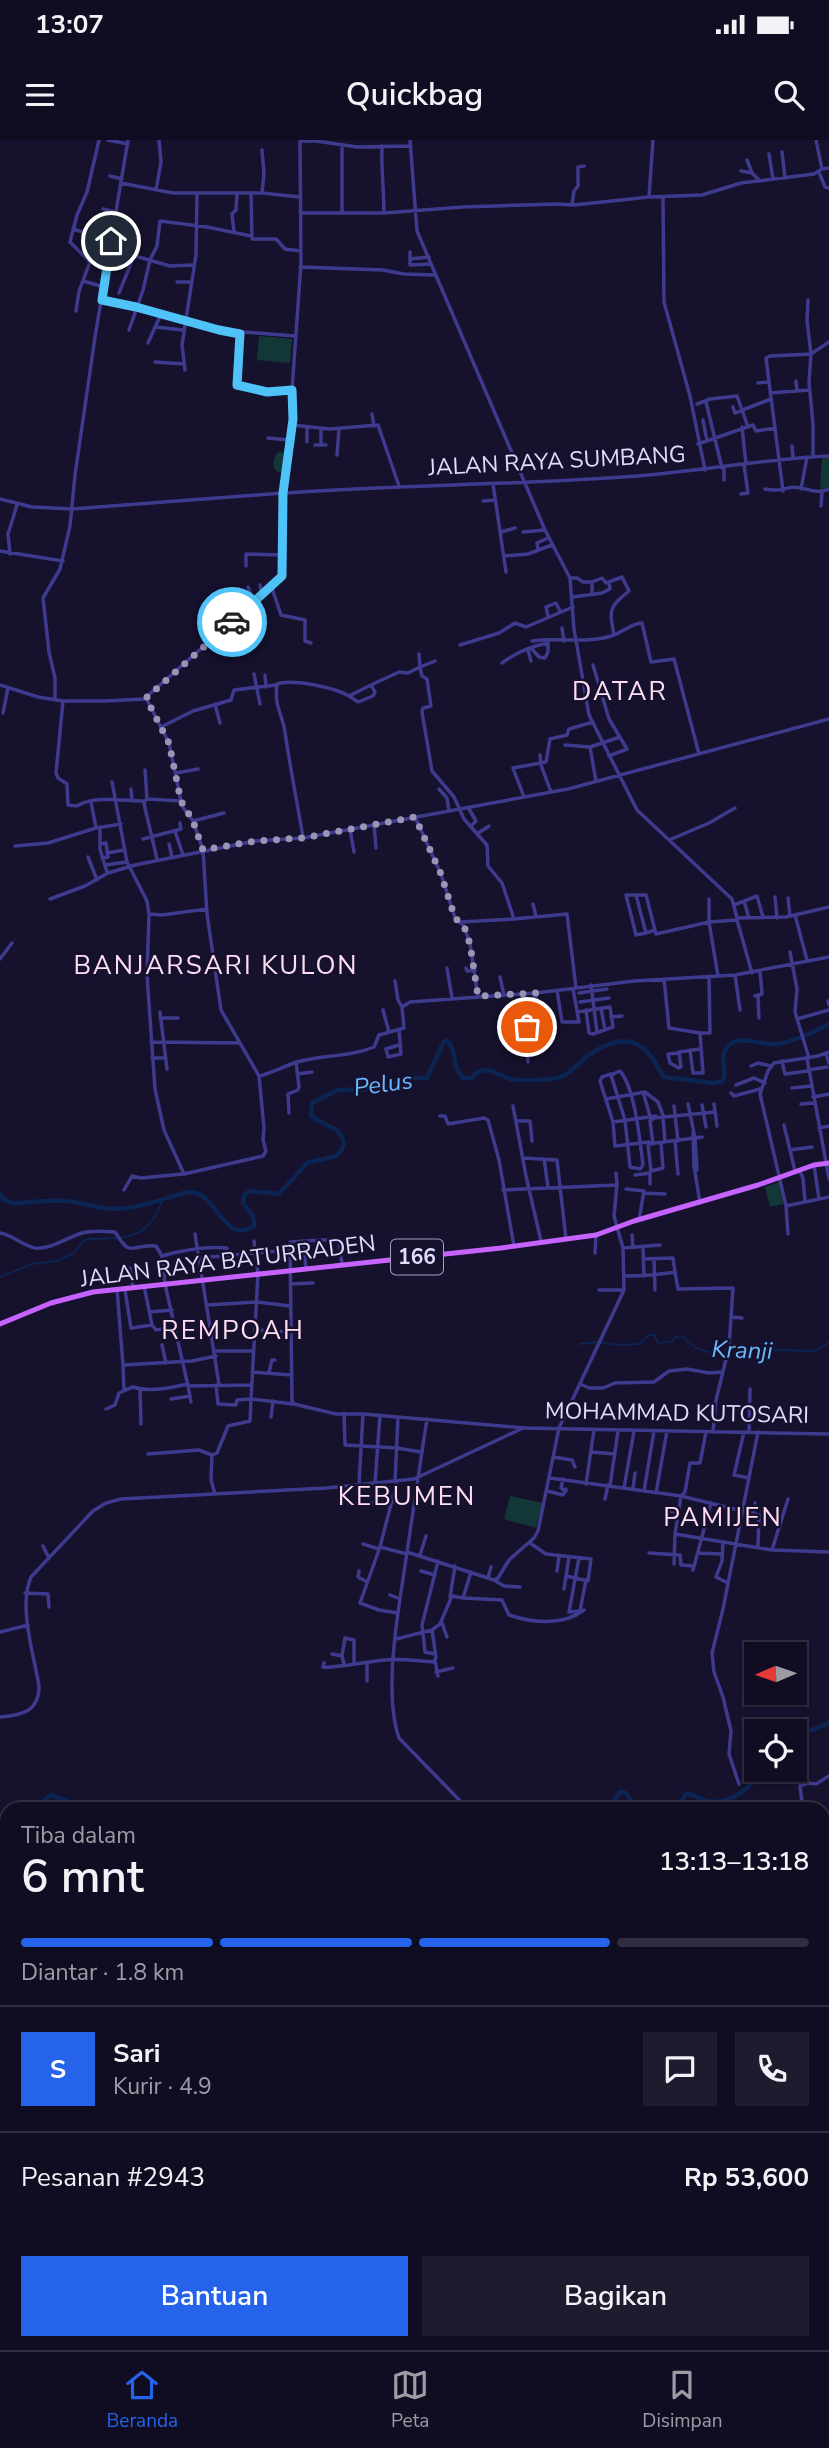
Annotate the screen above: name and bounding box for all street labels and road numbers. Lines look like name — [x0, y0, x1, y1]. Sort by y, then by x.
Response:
street label: JALAN RAYA SUMBANG — [427, 439, 686, 483]
street label: JALAN RAYA BATURRADEN — [78, 1228, 377, 1295]
road number: 166 — [391, 1240, 443, 1274]
street label: MOHAMMAD KUTOSARI — [545, 1395, 809, 1431]

